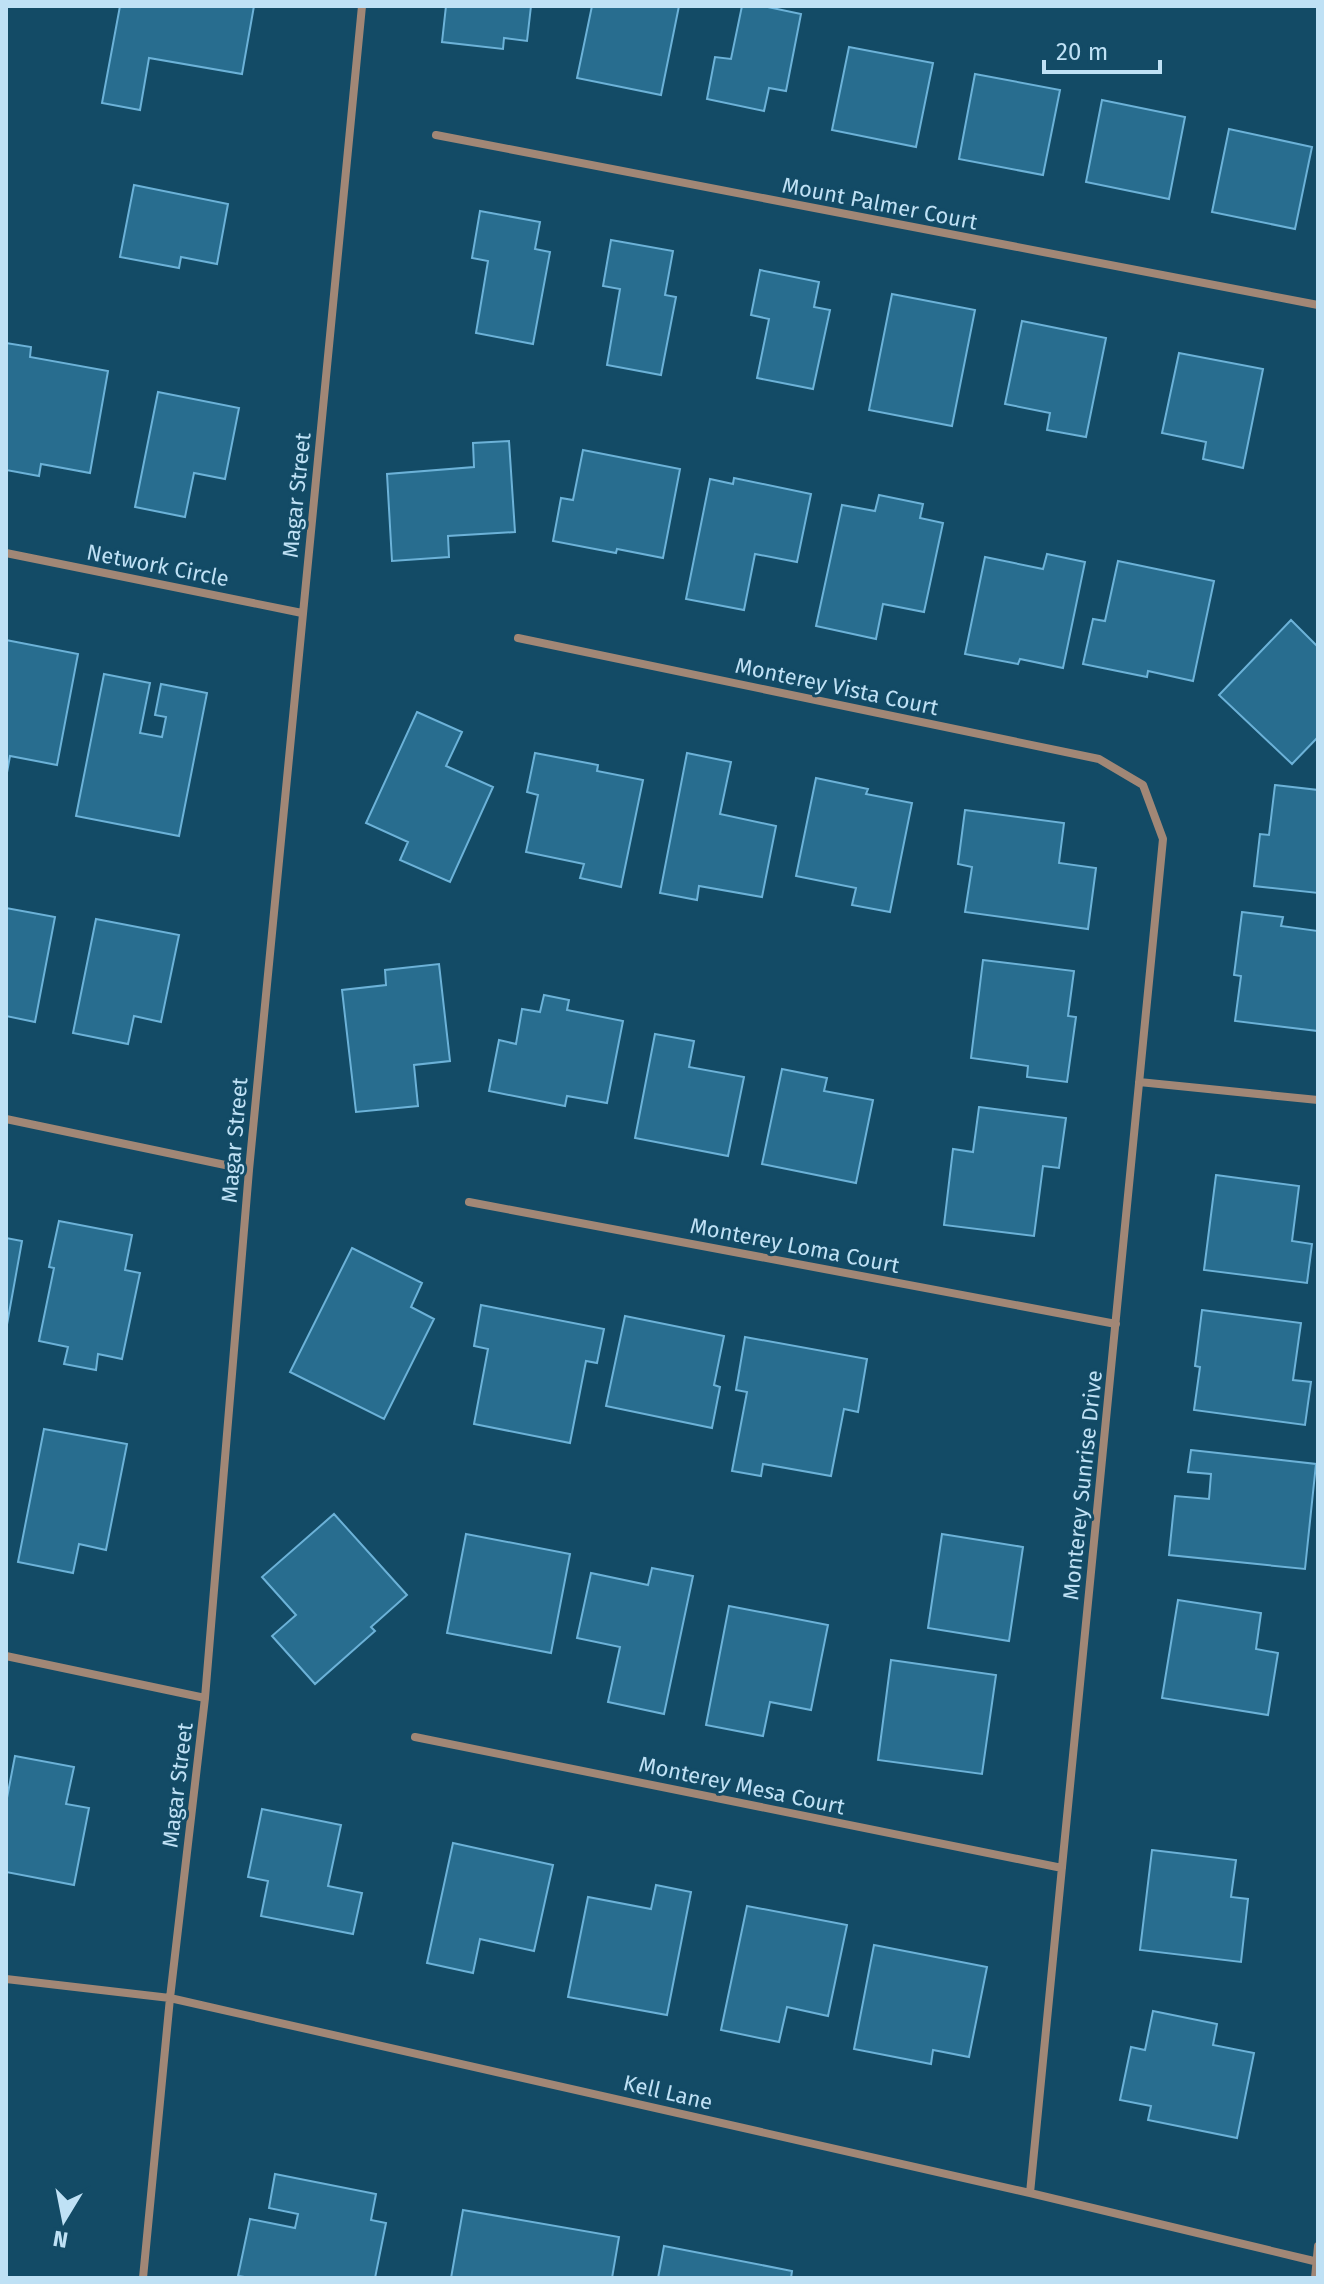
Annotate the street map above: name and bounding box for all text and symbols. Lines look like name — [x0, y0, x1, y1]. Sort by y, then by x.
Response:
scale bar — [1044, 24, 1160, 74]
text: 20 m — [1056, 38, 1108, 66]
street label: Mount Palmer Court — [780, 171, 980, 236]
street label: Magar Street — [276, 431, 317, 559]
street label: Network Circle — [84, 538, 231, 593]
street label: Monterey Vista Court — [733, 652, 941, 721]
street label: Magar Street — [216, 1076, 253, 1204]
street label: Monterey Loma Court — [688, 1212, 902, 1279]
street label: Monterey Sunrise Drive — [1057, 1369, 1108, 1601]
street label: Magar Street — [156, 1721, 199, 1849]
street label: Monterey Mesa Court — [636, 1750, 847, 1821]
street label: Kell Lane — [621, 2069, 715, 2116]
north arrow — [24, 2180, 104, 2260]
text: N — [51, 2225, 70, 2254]

